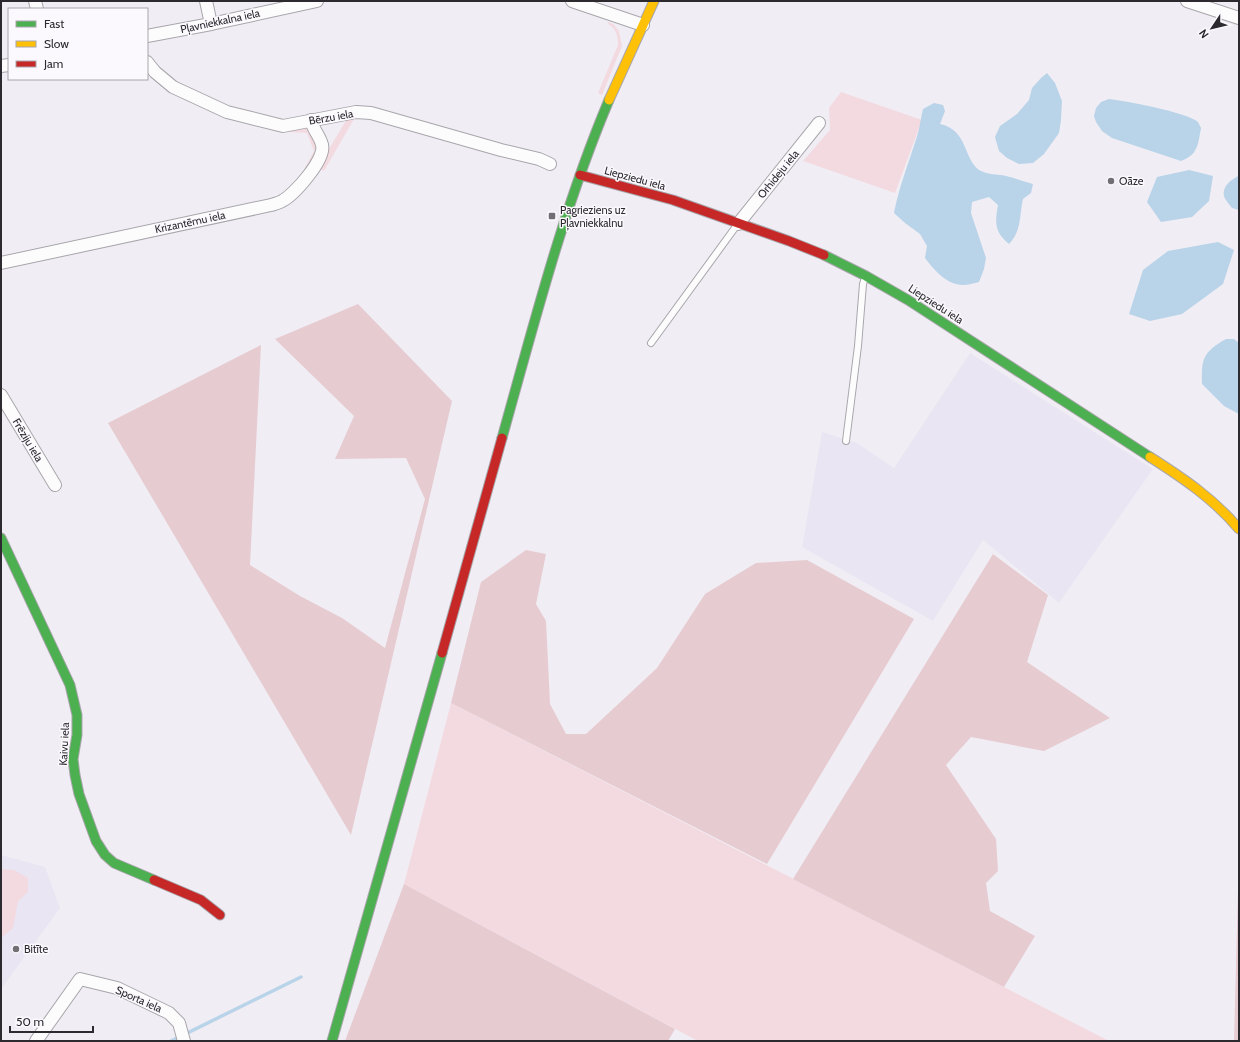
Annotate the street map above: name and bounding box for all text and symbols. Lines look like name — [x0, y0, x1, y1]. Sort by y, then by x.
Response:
street label: Pļavniekkalna iela — [179, 6, 262, 37]
legend — [8, 8, 148, 80]
north arrow — [1192, 8, 1232, 48]
text: Fast — [44, 16, 64, 31]
text: N — [1196, 27, 1212, 41]
text: Slow — [44, 36, 69, 51]
text: Jam — [43, 56, 63, 71]
street label: Bērzu iela — [308, 106, 355, 128]
street label: Orhideju iela — [754, 146, 802, 201]
street label: Liepziedu iela — [603, 163, 668, 193]
place label: Oāze — [1119, 174, 1144, 188]
marker: Oāze — [1106, 176, 1116, 186]
place label: Pagrieziens uz Pļavniekkalnu — [560, 203, 626, 231]
street label: Krizantēmu iela — [154, 208, 227, 236]
marker: Pagrieziens uz Pļavniekkalnu — [547, 211, 557, 221]
street label: Liepziedu iela — [906, 281, 967, 327]
street label: Frēziju iela — [10, 416, 47, 465]
street label: Kaivu iela — [56, 721, 72, 766]
place label: Bitīte — [24, 942, 49, 956]
marker: Bitīte — [11, 944, 21, 954]
street label: Sporta iela — [114, 983, 165, 1016]
scale bar — [10, 1008, 93, 1034]
text: 50 m — [16, 1014, 44, 1029]

